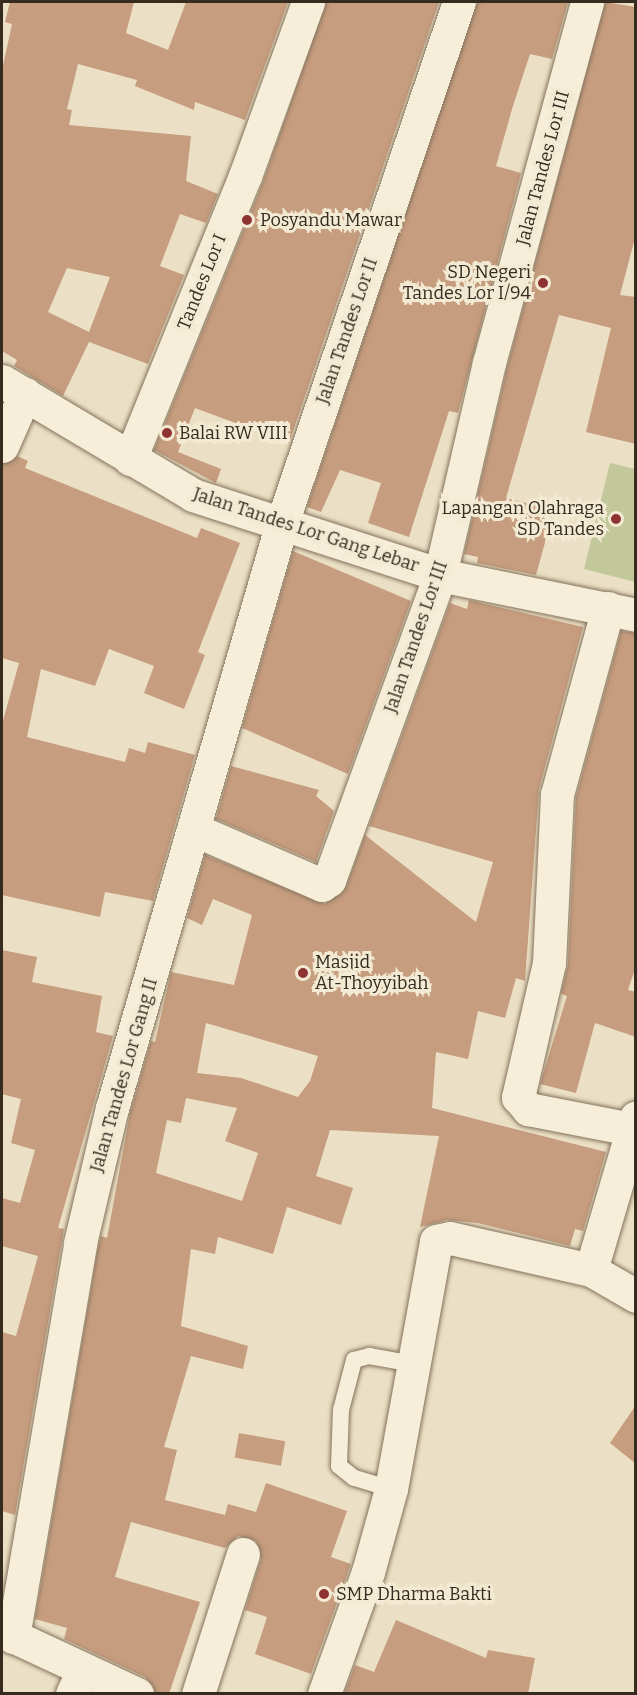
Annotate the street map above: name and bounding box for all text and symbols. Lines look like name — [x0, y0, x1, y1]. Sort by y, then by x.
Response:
street label: Jalan Tandes Lor III — [512, 88, 574, 248]
place label: Posyandu Mawar — [260, 209, 402, 231]
marker: Posyandu Mawar — [238, 211, 256, 229]
street label: Tandes Lor I — [173, 231, 231, 333]
street label: Jalan Tandes Lor II — [312, 255, 382, 407]
place label: SD Negeri Tandes Lor I/94 — [403, 262, 531, 304]
marker: SD Negeri Tandes Lor I/94 — [536, 276, 550, 290]
place label: Balai RW VIII — [179, 422, 288, 444]
marker: Balai RW VIII — [160, 426, 174, 440]
street label: Jalan Tandes Lor Gang Lebar — [190, 483, 422, 577]
place label: Lapangan Olahraga SD Tandes — [442, 498, 604, 540]
marker: Lapangan Olahraga SD Tandes — [609, 512, 623, 526]
street label: Jalan Tandes Lor III — [380, 558, 452, 716]
place label: Masjid At-Thoyyibah — [315, 952, 429, 994]
marker: Masjid At-Thoyyibah — [296, 966, 310, 980]
street label: Jalan Tandes Lor Gang II — [86, 975, 162, 1175]
place label: SMP Dharma Bakti — [336, 1583, 492, 1605]
marker: SMP Dharma Bakti — [317, 1587, 331, 1601]

